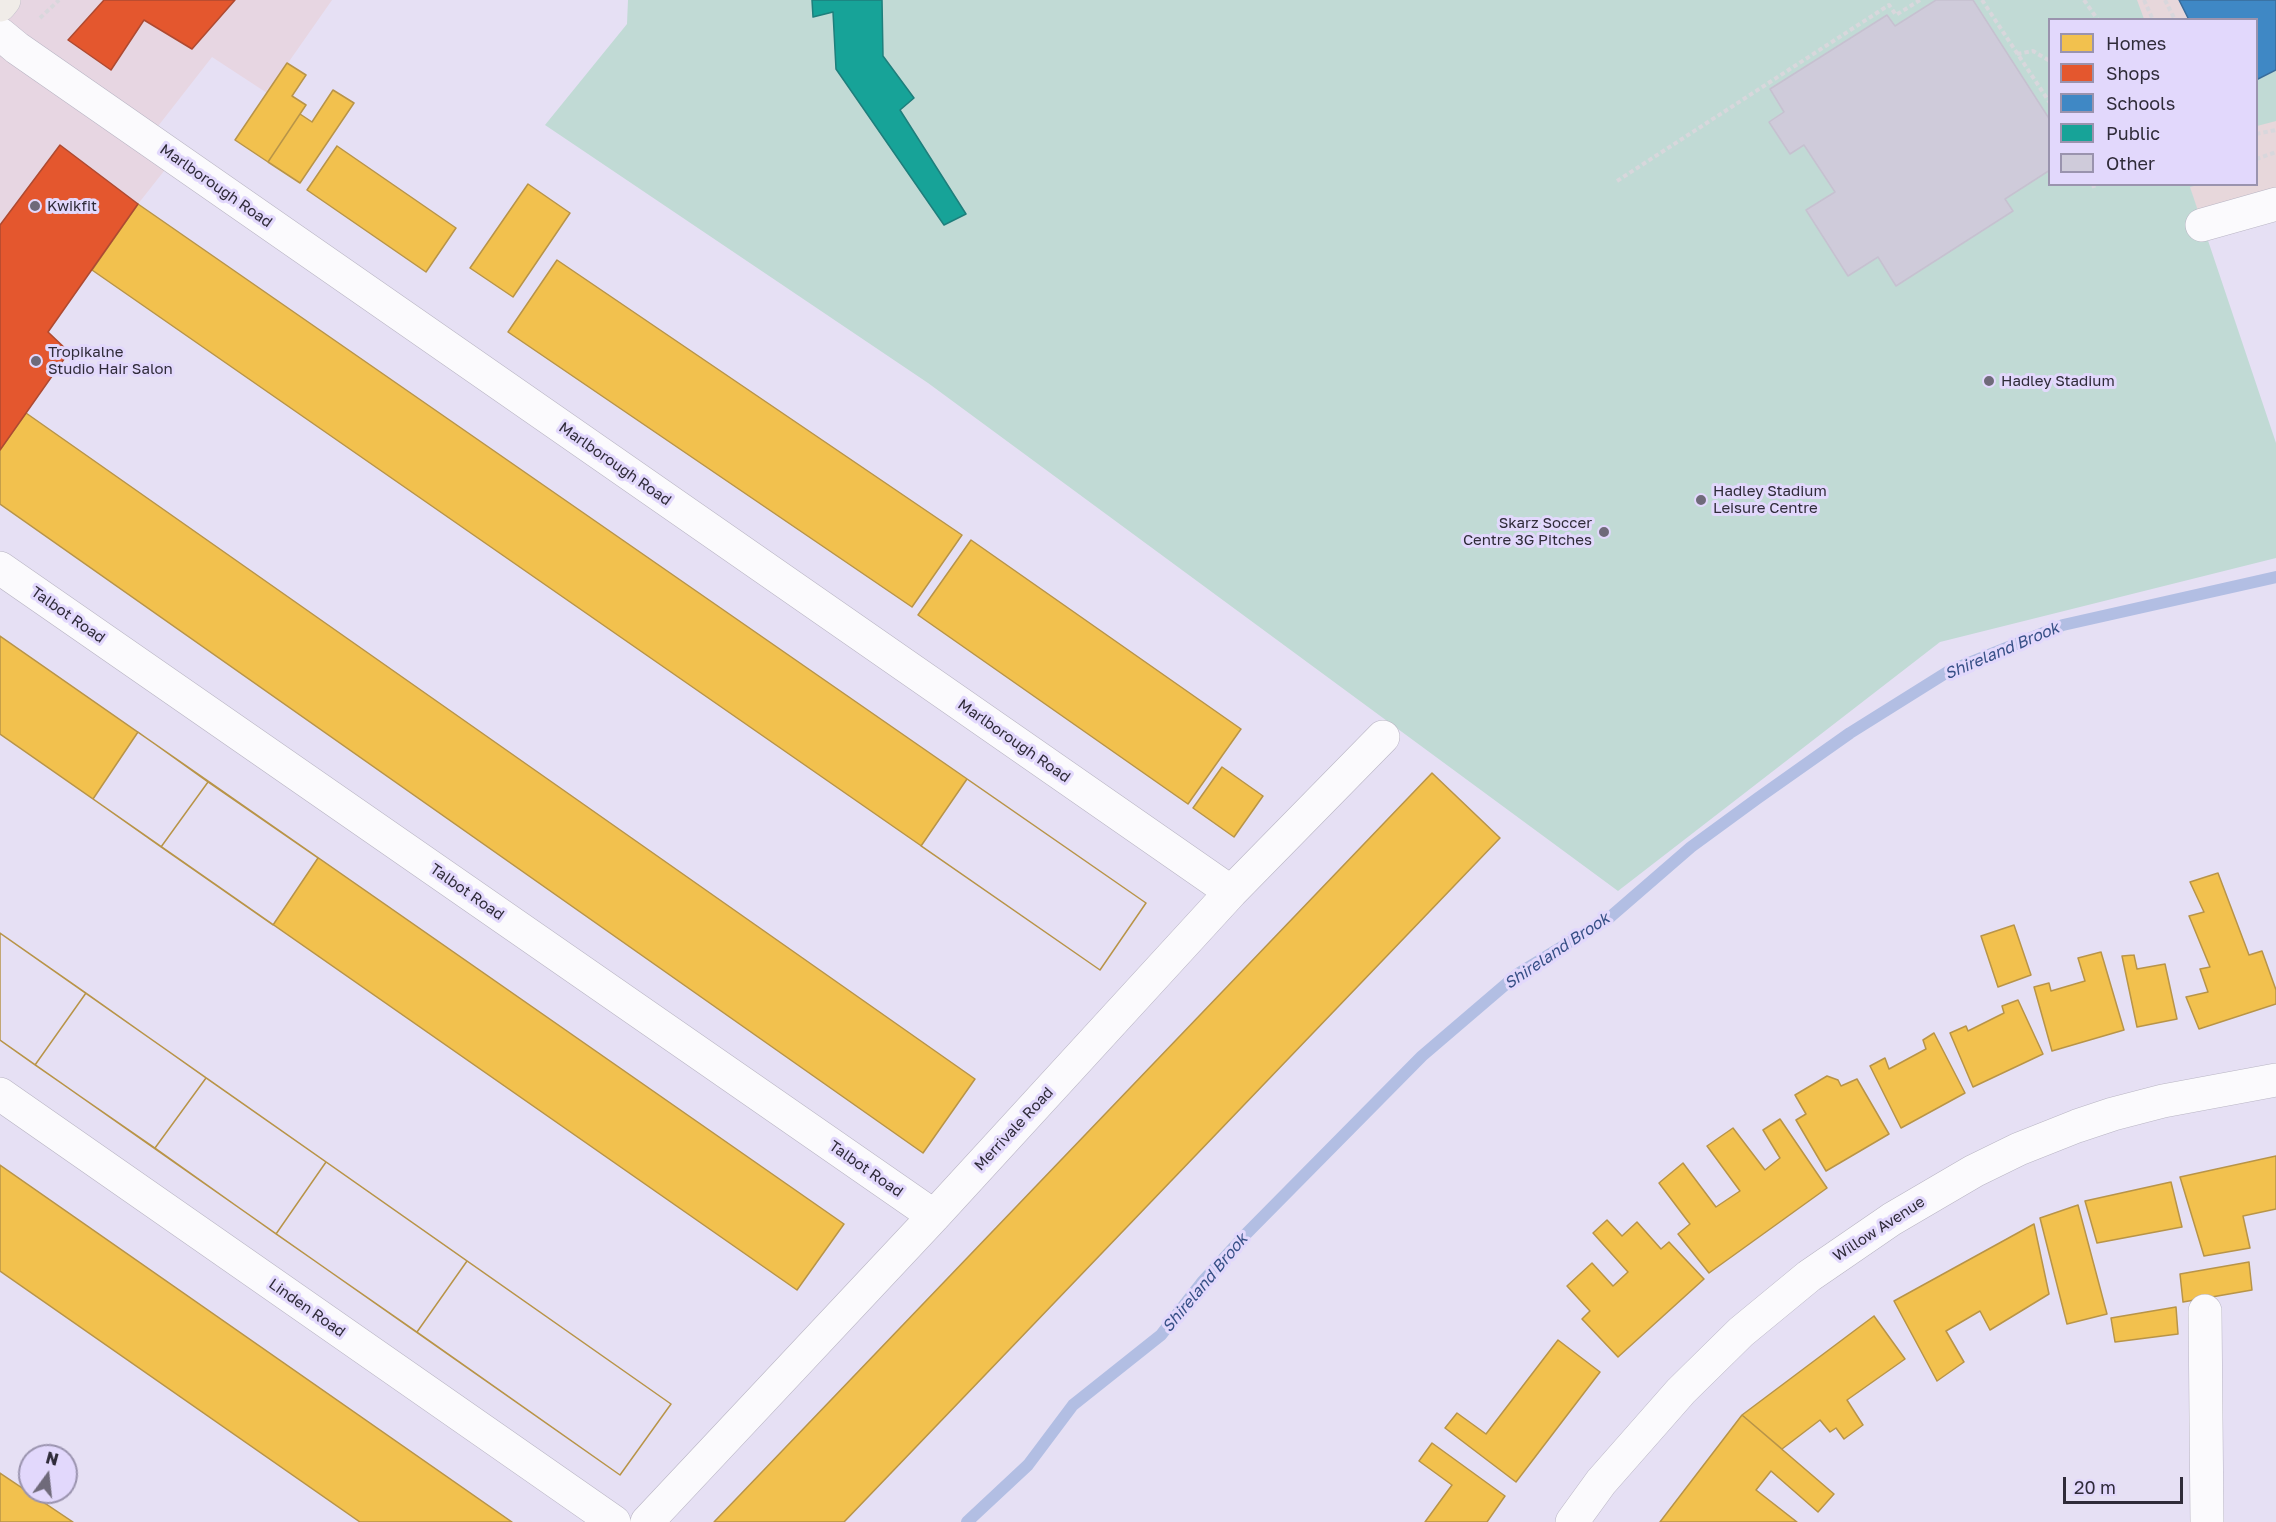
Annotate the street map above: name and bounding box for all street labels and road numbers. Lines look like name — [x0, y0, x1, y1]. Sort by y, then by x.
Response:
street label: Marlborough Road — [156, 140, 276, 232]
street label: Marlborough Road — [555, 418, 675, 510]
street label: Talbot Road — [28, 583, 108, 647]
street label: Marlborough Road — [954, 695, 1074, 787]
street label: Talbot Road — [427, 860, 507, 924]
street label: Merrivale Road — [971, 1084, 1057, 1174]
street label: Talbot Road — [826, 1137, 906, 1201]
street label: Willow Avenue — [1830, 1193, 1928, 1265]
street label: Linden Road — [265, 1275, 349, 1341]

